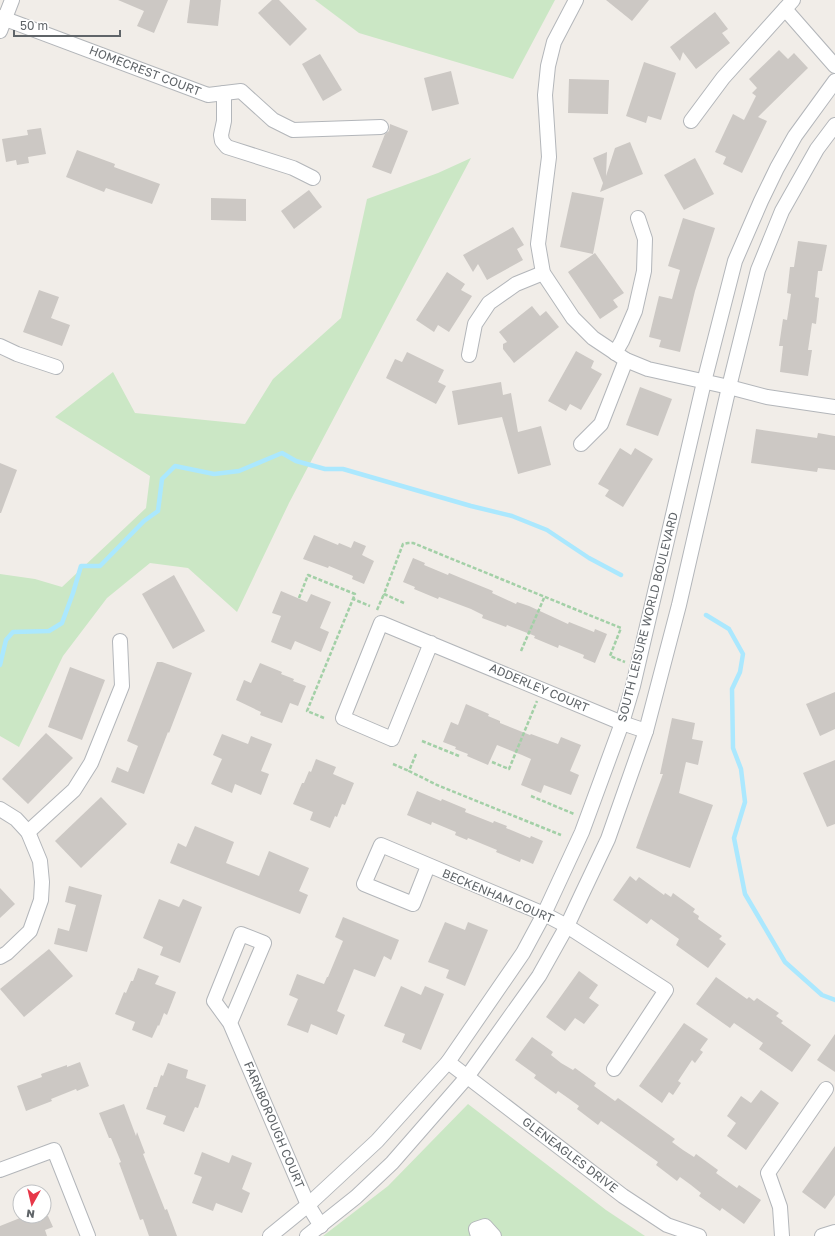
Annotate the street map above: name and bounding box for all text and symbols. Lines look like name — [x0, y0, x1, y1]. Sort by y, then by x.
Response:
scale bar — [14, 12, 120, 38]
text: 50 m — [20, 18, 48, 33]
street label: HOMECREST COURT — [87, 42, 204, 99]
street label: SOUTH LEISURE WORLD BOULEVARD — [614, 510, 681, 723]
street label: ADDERLEY COURT — [487, 660, 592, 715]
street label: BECKENHAM COURT — [440, 865, 557, 926]
street label: FARNBOROUGH COURT — [241, 1059, 308, 1191]
street label: GLENEAGLES DRIVE — [520, 1114, 621, 1195]
north arrow — [12, 1184, 52, 1224]
text: N — [25, 1207, 36, 1221]

